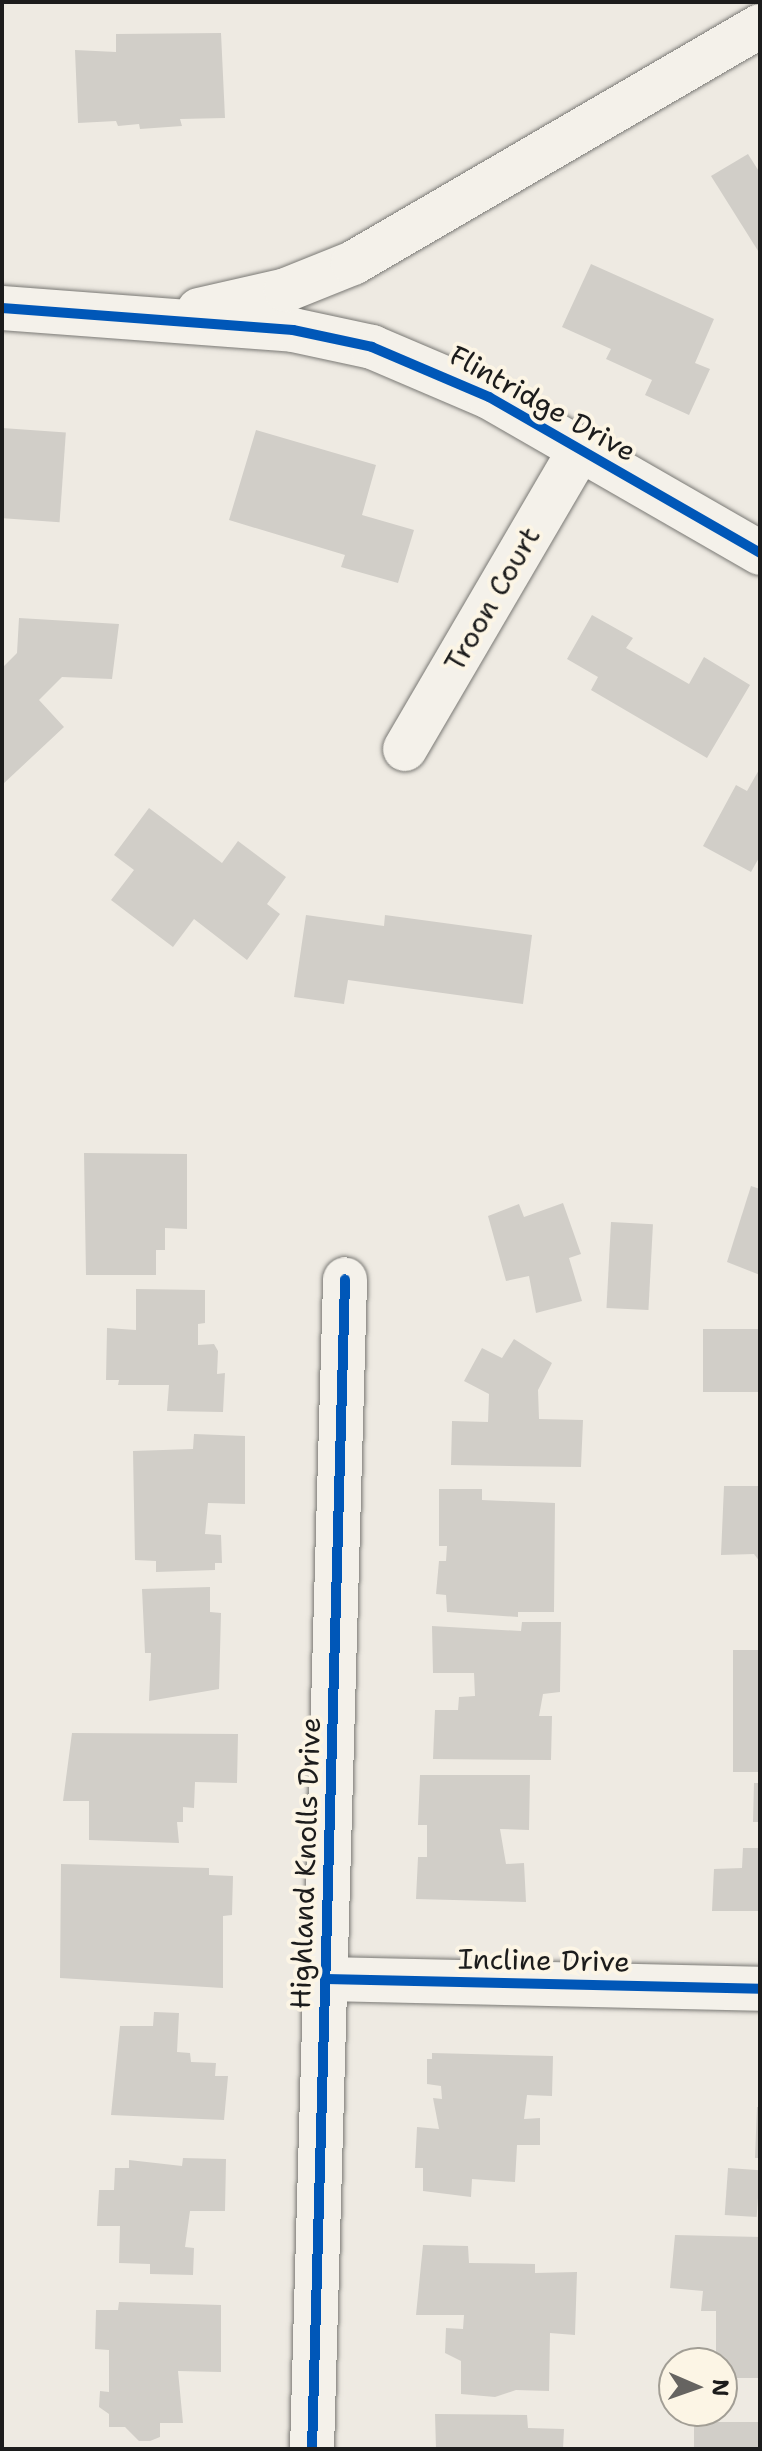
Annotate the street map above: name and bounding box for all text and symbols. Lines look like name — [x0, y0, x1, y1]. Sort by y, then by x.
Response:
street label: Flintridge Drive — [444, 338, 642, 468]
street label: Troon Court — [437, 521, 547, 677]
street label: Highland Knolls Drive — [283, 1716, 327, 2010]
street label: Incline Drive — [458, 1942, 630, 1978]
north arrow — [658, 2347, 738, 2427]
text: N — [706, 2379, 735, 2397]

